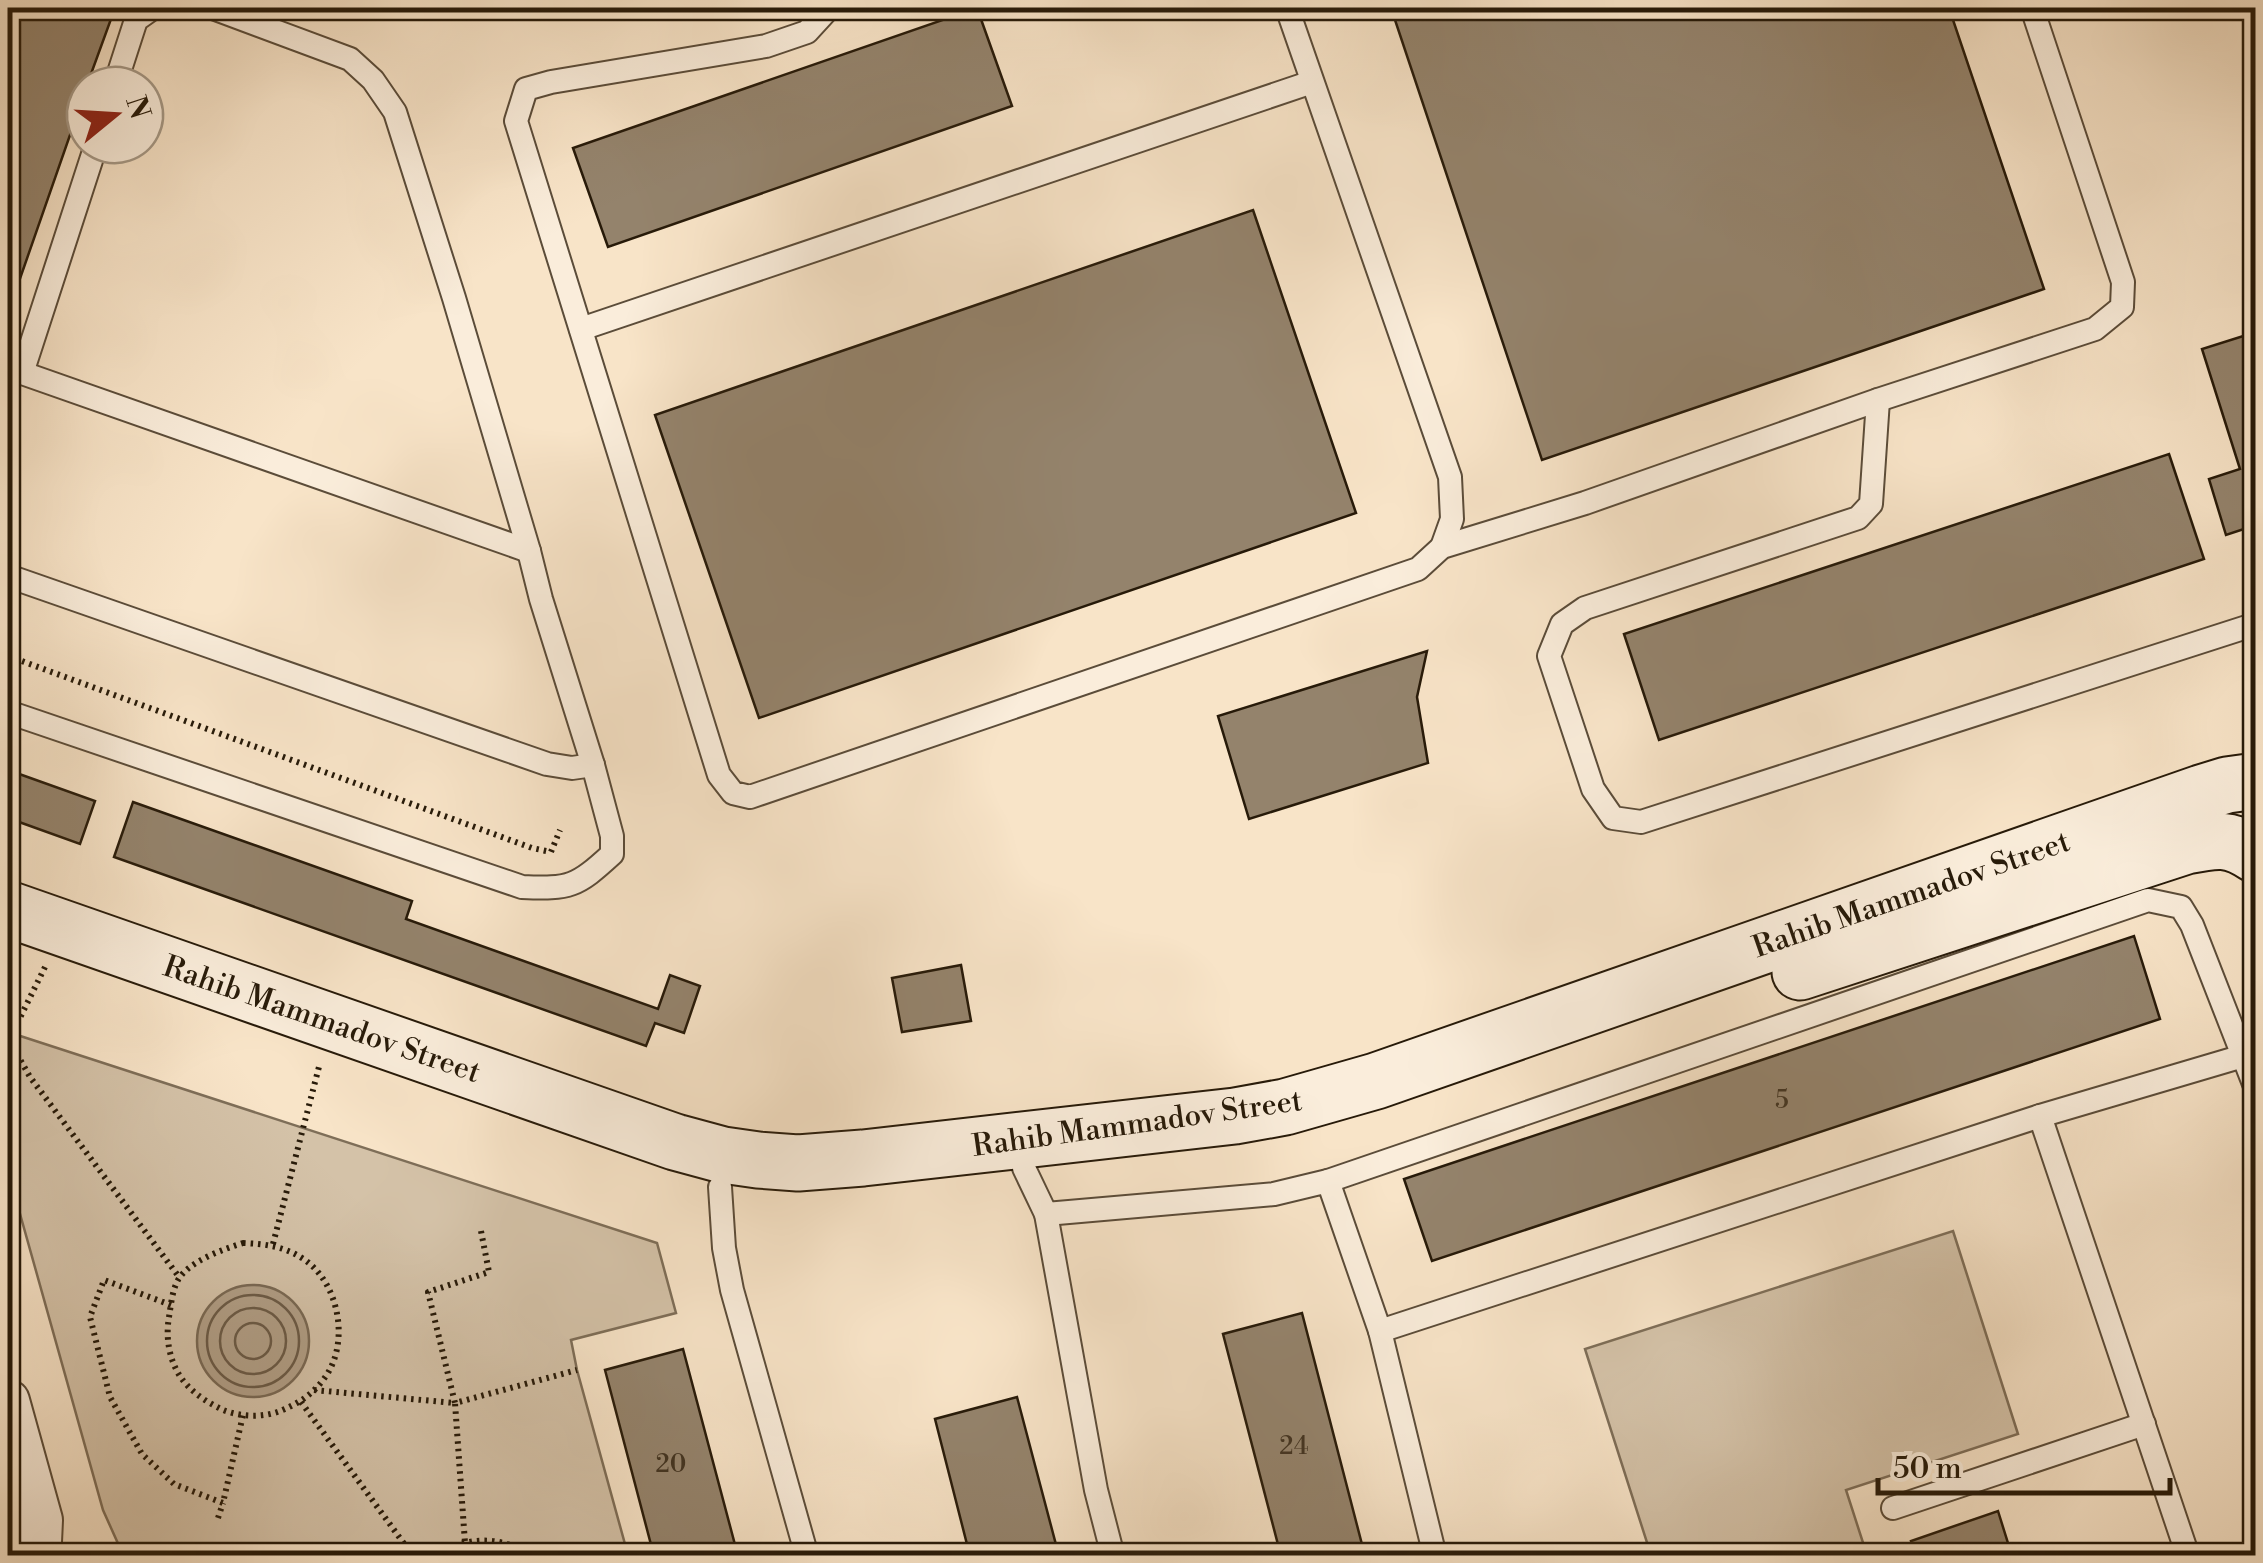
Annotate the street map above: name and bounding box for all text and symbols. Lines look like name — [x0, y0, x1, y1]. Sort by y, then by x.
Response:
north arrow — [65, 65, 165, 165]
text: N — [117, 92, 157, 124]
street label: Rahib Mammadov Street — [1748, 823, 2075, 967]
street label: Rahib Mammadov Street — [158, 948, 486, 1092]
street label: Rahib Mammadov Street — [970, 1082, 1305, 1166]
house number: 5 — [1775, 1085, 1789, 1116]
house number: 24 — [1279, 1431, 1309, 1462]
scale bar — [1878, 1433, 2170, 1495]
house number: 20 — [656, 1449, 686, 1480]
text: 50 m — [1893, 1450, 1962, 1488]

